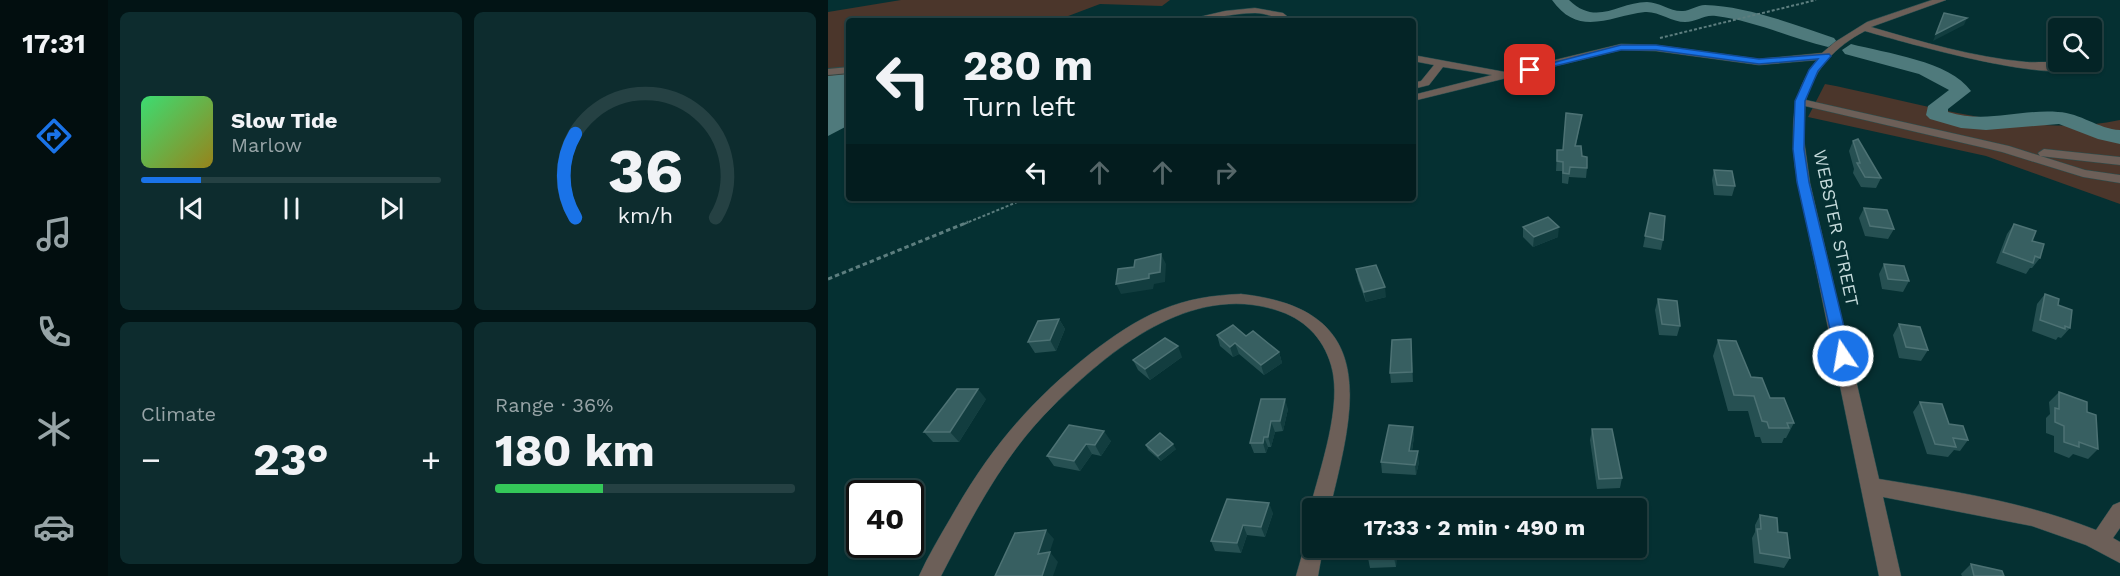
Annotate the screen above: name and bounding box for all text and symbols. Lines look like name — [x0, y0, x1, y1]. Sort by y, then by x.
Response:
map controls — [2048, 18, 2102, 72]
button: search — [2048, 18, 2102, 72]
text: 17:31 — [22, 28, 86, 60]
text: 280 m — [963, 41, 1093, 90]
icon: left — [864, 42, 942, 120]
pin — [1504, 44, 1555, 95]
icon: arrive — [1513, 53, 1546, 86]
text: Turn left — [963, 91, 1075, 123]
text: Slow Tide — [231, 108, 338, 133]
icon: directions — [33, 115, 75, 157]
text: Marlow — [231, 133, 302, 157]
text: 36 — [607, 134, 683, 207]
street label: WEBSTER STREET — [1810, 148, 1863, 308]
icon: left — [1020, 156, 1053, 189]
icon: ahead — [1083, 156, 1116, 189]
icon: ahead — [1146, 156, 1179, 189]
icon: right — [1209, 156, 1242, 189]
icon: previous — [175, 192, 208, 225]
icon: pause — [275, 192, 308, 225]
icon: next — [375, 192, 408, 225]
text: km/h — [617, 203, 673, 228]
icon: music — [33, 213, 75, 255]
icon: phone — [33, 311, 75, 353]
position arrow — [1811, 324, 1875, 388]
text: Range · 36% — [495, 393, 613, 417]
text: Climate — [141, 402, 216, 426]
icon: climate — [33, 408, 75, 450]
text: 180 km — [495, 424, 655, 477]
text: 23° — [253, 433, 329, 486]
text: − — [141, 440, 161, 479]
text: + — [421, 440, 441, 479]
speed limit sign: 40 — [846, 480, 924, 558]
icon: car — [33, 506, 75, 548]
text: 17:33 · 2 min · 490 m — [1364, 515, 1585, 540]

